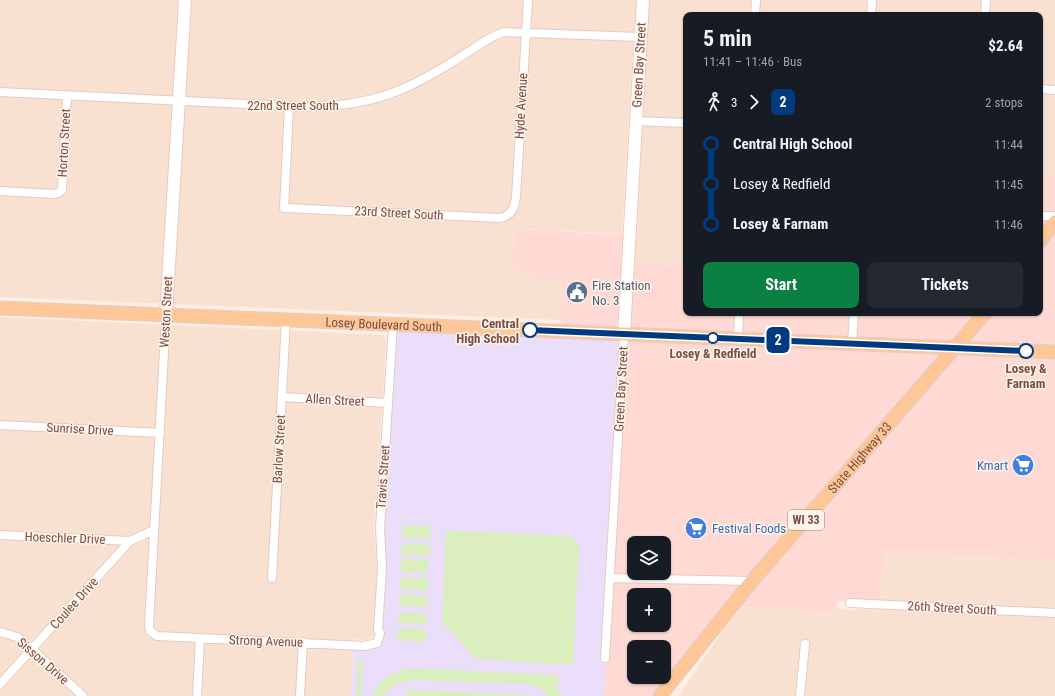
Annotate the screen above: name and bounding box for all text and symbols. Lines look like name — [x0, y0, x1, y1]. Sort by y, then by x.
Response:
street label: Green Bay Street — [629, 22, 649, 108]
text: 5 min — [703, 26, 752, 51]
text: $2.64 — [988, 37, 1023, 55]
text: 11:41 – 11:46 · Bus — [703, 54, 802, 69]
street label: Hyde Avenue — [512, 72, 530, 140]
icon: walk — [703, 91, 725, 113]
icon: forward — [743, 91, 765, 113]
text: 2 — [779, 94, 787, 110]
text: 3 — [731, 95, 737, 110]
text: 2 stops — [985, 95, 1023, 110]
street label: 22nd Street South — [247, 98, 339, 113]
street label: Horton Street — [55, 108, 73, 178]
text: Central High School — [733, 135, 852, 153]
text: 11:44 — [994, 137, 1023, 152]
text: Losey & Redfield — [733, 175, 830, 193]
text: 11:45 — [994, 177, 1023, 192]
street label: 23rd Street South — [354, 203, 444, 223]
text: Losey & Farnam — [733, 215, 828, 233]
text: 11:46 — [994, 217, 1023, 232]
button: Start — [703, 262, 859, 308]
button: Tickets — [867, 262, 1023, 308]
street label: Weston Street — [157, 276, 175, 348]
place label: Fire Station No. 3 — [592, 278, 651, 308]
public building icon: Fire Station No. 3 — [564, 279, 590, 305]
street label: Losey Boulevard South — [325, 314, 442, 334]
place label: Central High School — [456, 316, 519, 346]
marker: Central High School — [522, 322, 538, 338]
line badge: 2 — [765, 327, 791, 353]
marker: Losey & Redfield — [707, 332, 719, 344]
text: 2 — [774, 332, 782, 348]
marker: Losey & Farnam — [1018, 343, 1034, 359]
street label: Green Bay Street — [611, 346, 631, 432]
place label: Losey & Redfield — [670, 346, 756, 361]
place label: Losey & Farnam — [1005, 361, 1047, 391]
street label: Allen Street — [305, 391, 365, 409]
street label: Barlow Street — [270, 414, 288, 484]
street label: State Highway 33 — [824, 419, 894, 496]
street label: Sunrise Drive — [46, 420, 114, 438]
street label: Travis Street — [373, 444, 393, 509]
supermarket icon: Kmart — [1010, 452, 1036, 478]
place label: Kmart — [977, 458, 1008, 473]
road number: WI 33 — [788, 510, 824, 530]
supermarket icon: Festival Foods — [683, 515, 709, 541]
place label: Festival Foods — [712, 521, 786, 536]
street label: Hoeschler Drive — [24, 529, 106, 547]
map controls — [627, 536, 671, 684]
button: layers — [627, 536, 671, 580]
street label: Coulee Drive — [47, 574, 101, 632]
button: + — [627, 588, 671, 632]
street label: 26th Street South — [907, 598, 997, 618]
street label: Strong Avenue — [229, 632, 303, 650]
street label: Sisson Drive — [14, 635, 72, 687]
button: − — [627, 640, 671, 684]

